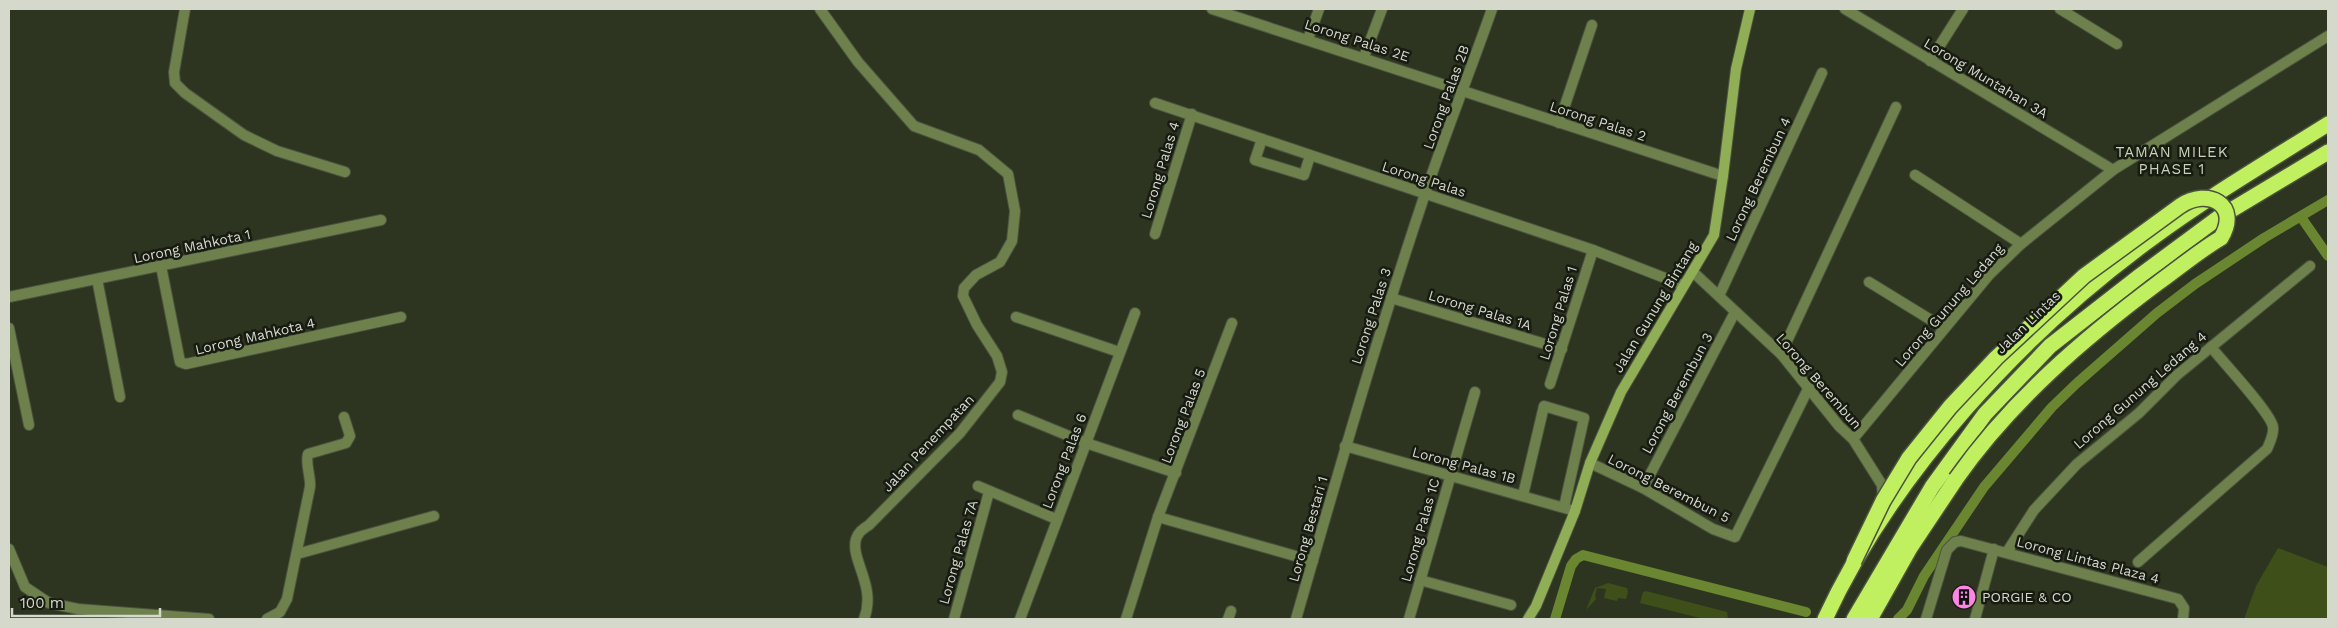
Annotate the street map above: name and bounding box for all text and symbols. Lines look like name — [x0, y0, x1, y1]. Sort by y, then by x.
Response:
street label: Lorong Palas 2E — [1303, 16, 1411, 65]
street label: Lorong Muntahan 3A — [1921, 35, 2051, 121]
street label: Lorong Palas 2B — [1420, 43, 1472, 151]
street label: Lorong Palas 2 — [1548, 98, 1648, 144]
street label: Lorong Berembun 4 — [1722, 114, 1794, 244]
street label: Lorong Palas 4 — [1138, 120, 1182, 220]
district label: TAMAN MILEK PHASE 1 — [2115, 143, 2229, 178]
street label: Lorong Palas — [1380, 158, 1468, 200]
street label: Lorong Mahkota 1 — [132, 226, 252, 266]
street label: Jalan Gunung Bintang — [1610, 238, 1701, 375]
street label: Lorong Gunung Ledang — [1891, 240, 2007, 370]
street label: Lorong Palas 1 — [1536, 264, 1580, 362]
street label: Lorong Palas 3 — [1348, 266, 1394, 366]
street label: Lorong Palas 1A — [1427, 287, 1533, 333]
street label: Jalan Lintas — [1993, 287, 2063, 357]
street label: Lorong Mahkota 4 — [193, 314, 317, 358]
street label: Lorong Gunung Ledang 4 — [2070, 328, 2210, 452]
street label: Lorong Berembun 3 — [1638, 330, 1716, 456]
street label: Lorong Berembun — [1773, 330, 1865, 432]
street label: Lorong Palas 5 — [1158, 366, 1208, 466]
street label: Jalan Penempatan — [879, 391, 977, 495]
street label: Lorong Palas 6 — [1038, 411, 1090, 511]
street label: Lorong Palas 1B — [1411, 443, 1517, 487]
street label: Lorong Berembun 5 — [1605, 450, 1733, 526]
street label: Lorong Bestari 1 — [1285, 474, 1331, 584]
street label: Lorong Palas 1C — [1398, 476, 1442, 584]
street label: Lorong Palas 7A — [935, 498, 981, 606]
street label: Lorong Lintas Plaza 4 — [2015, 533, 2161, 587]
building icon: PORGIE & CO — [1951, 584, 1977, 610]
scale bar — [12, 586, 160, 618]
place label: PORGIE & CO — [1982, 589, 2072, 605]
text: 100 m — [20, 594, 64, 612]

